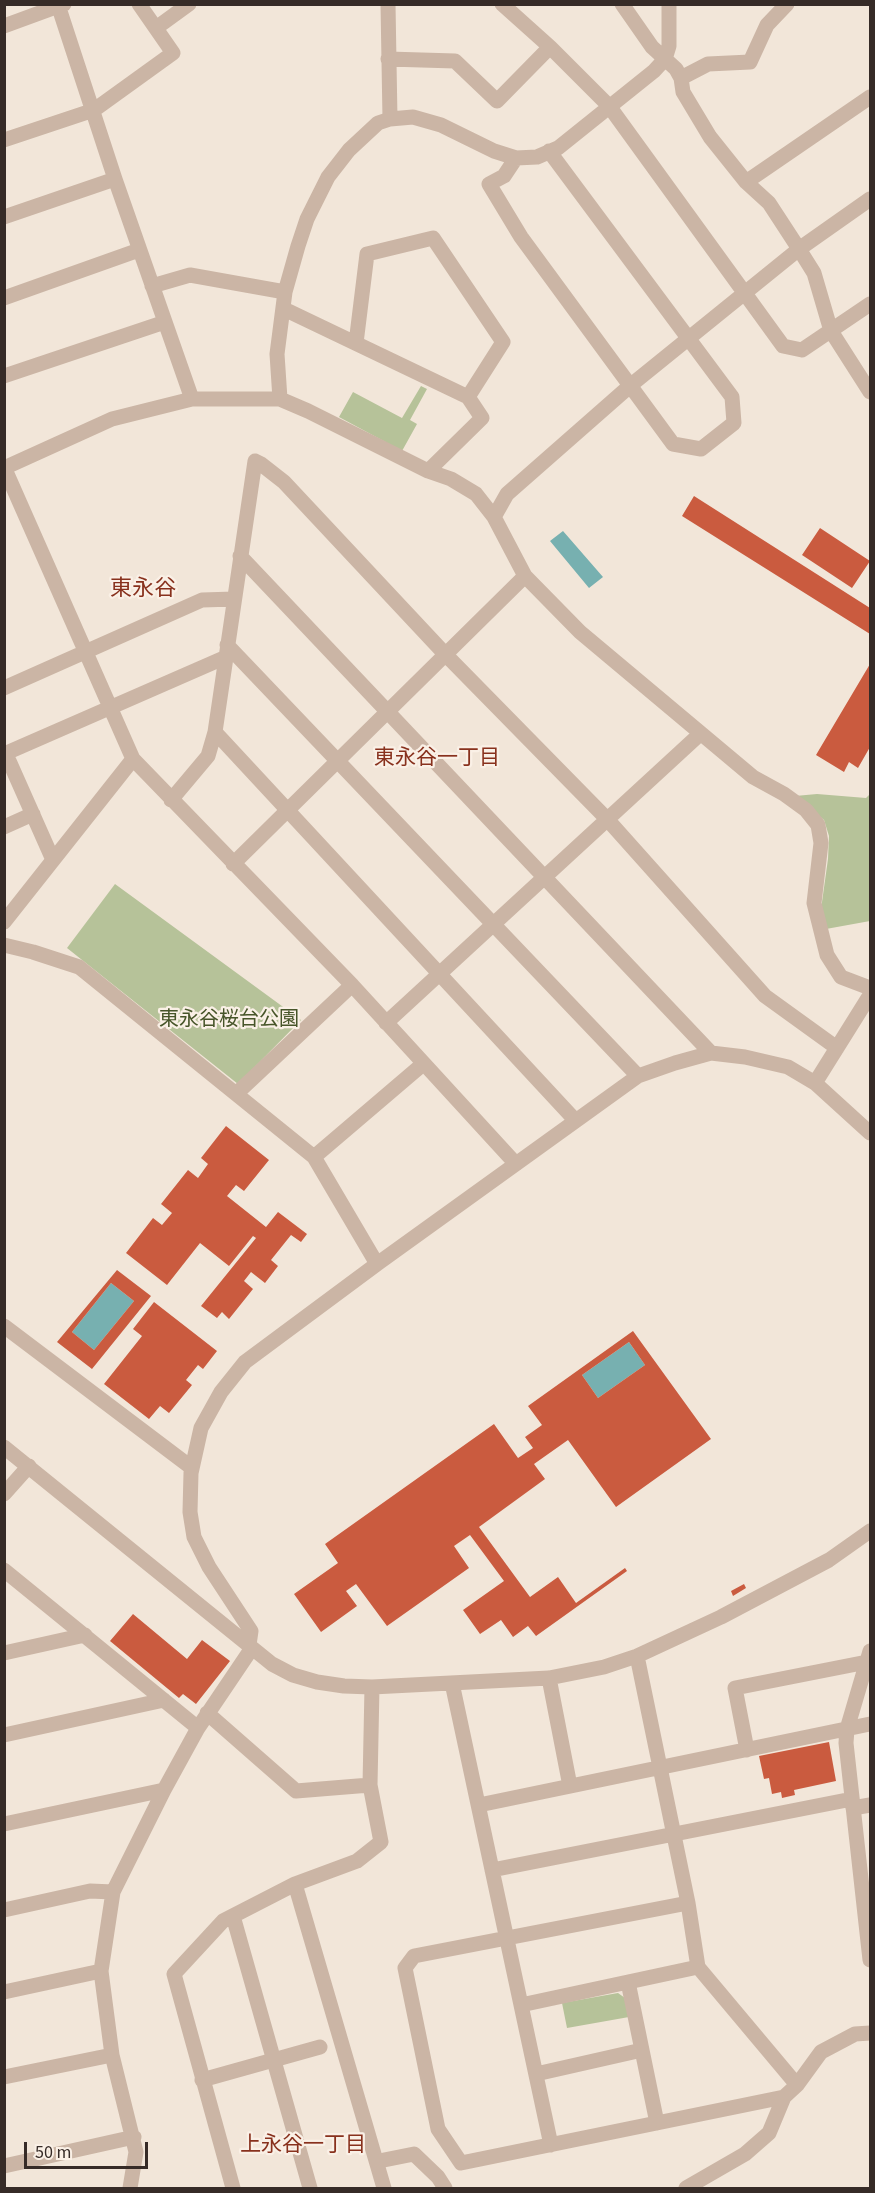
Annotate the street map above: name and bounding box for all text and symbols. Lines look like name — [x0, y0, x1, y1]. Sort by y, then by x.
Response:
district label: 東永谷 — [110, 577, 176, 603]
district label: 東永谷一丁目 — [374, 746, 500, 772]
park label: 東永谷桜台公園 — [159, 1009, 299, 1033]
scale bar — [27, 2130, 152, 2168]
district label: 上永谷一丁目 — [240, 2133, 366, 2159]
text: 50 m — [35, 2140, 71, 2165]

